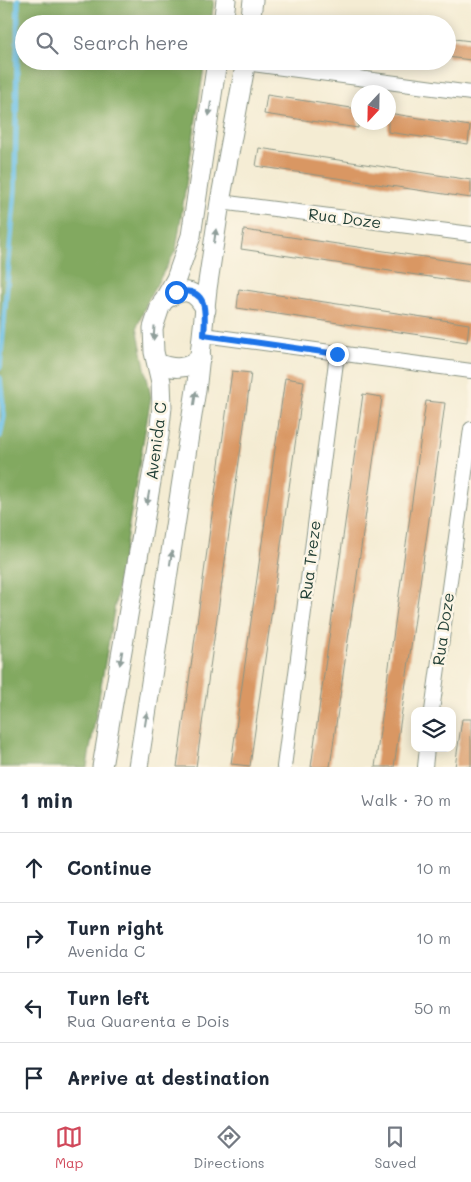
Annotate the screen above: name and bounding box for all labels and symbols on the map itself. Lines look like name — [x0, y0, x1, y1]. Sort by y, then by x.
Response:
north arrow — [351, 85, 396, 130]
one-way arrow — [205, 102, 213, 118]
street label: Rua Doze — [307, 203, 383, 232]
one-way arrow — [211, 228, 219, 244]
route start — [165, 281, 188, 304]
one-way arrow — [149, 325, 157, 341]
route end — [326, 343, 349, 366]
one-way arrow — [191, 389, 199, 405]
street label: Avenida C — [140, 401, 171, 481]
one-way arrow — [144, 490, 152, 506]
street label: Rua Treze — [294, 519, 325, 601]
one-way arrow — [167, 550, 175, 566]
street label: Rua Doze — [427, 591, 458, 667]
one-way arrow — [116, 650, 124, 666]
one-way arrow — [142, 710, 150, 726]

